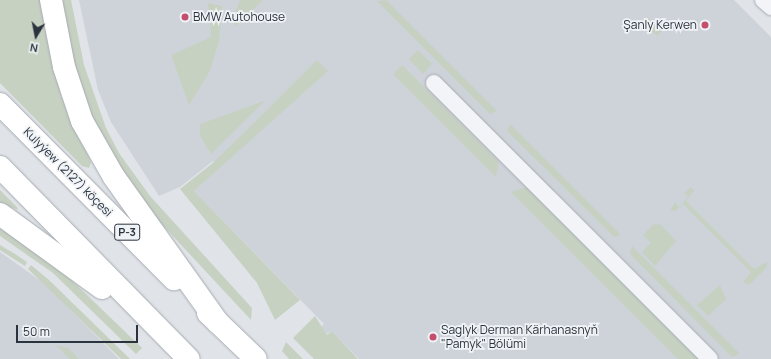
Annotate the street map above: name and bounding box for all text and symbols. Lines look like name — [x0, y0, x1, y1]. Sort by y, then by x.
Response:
place label: BMW Autohouse — [193, 10, 285, 24]
marker: BMW Autohouse — [180, 12, 190, 22]
north arrow — [16, 16, 56, 56]
place label: Şanly Kerwen — [623, 18, 697, 32]
marker: Şanly Kerwen — [700, 20, 710, 30]
text: N — [29, 40, 39, 56]
street label: Kulyýew (2127) köçesi — [20, 124, 116, 220]
road number: P-3 — [114, 223, 140, 241]
scale bar — [18, 317, 140, 343]
text: 50 m — [23, 323, 50, 340]
place label: Saglyk Derman Kärhanasnyň "Pamyk" Bölümi — [441, 323, 598, 351]
marker: Saglyk Derman Kärhanasnyň "Pamyk" Bölümi — [428, 332, 438, 342]

